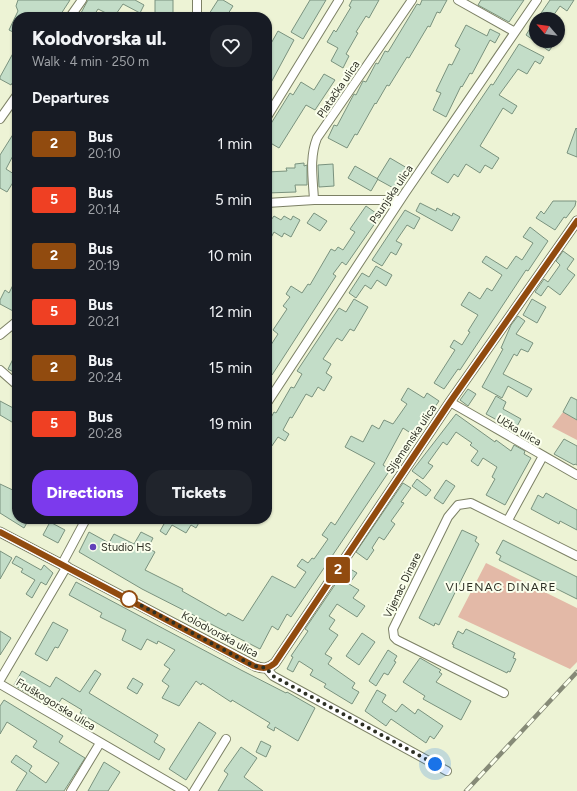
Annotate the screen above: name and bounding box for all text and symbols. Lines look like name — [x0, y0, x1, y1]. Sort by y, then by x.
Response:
north arrow — [529, 12, 565, 48]
map controls — [529, 12, 565, 48]
button: heart — [210, 25, 252, 67]
text: Kolodvorska ul. — [32, 27, 167, 50]
text: Walk · 4 min · 250 m — [32, 54, 149, 69]
street label: Platačka ulica — [314, 58, 362, 120]
text: Departures — [32, 89, 109, 107]
text: Bus — [88, 128, 113, 146]
text: 2 — [50, 135, 58, 152]
text: 1 min — [217, 135, 252, 153]
text: 20:10 — [88, 146, 121, 161]
street label: Psunjska ulica — [367, 162, 416, 226]
text: Bus — [88, 184, 113, 202]
text: 5 — [50, 191, 58, 208]
text: 5 min — [215, 191, 252, 209]
text: 20:14 — [88, 202, 120, 217]
text: Bus — [88, 240, 113, 258]
text: 2 — [50, 247, 58, 264]
text: 10 min — [208, 247, 252, 265]
text: 20:19 — [88, 258, 120, 273]
text: Bus — [88, 296, 113, 314]
text: 5 — [50, 303, 58, 320]
text: 12 min — [209, 303, 252, 321]
text: 20:21 — [88, 314, 120, 329]
text: Bus — [88, 352, 113, 370]
text: 2 — [50, 359, 58, 376]
text: 15 min — [209, 359, 252, 377]
text: 20:24 — [88, 370, 122, 385]
street label: Sljemenska ulica — [383, 402, 439, 476]
text: Bus — [88, 408, 113, 426]
street label: Učka ulica — [494, 412, 544, 449]
text: 5 — [50, 415, 58, 432]
text: 19 min — [209, 415, 252, 433]
text: 20:28 — [88, 426, 122, 441]
button: Directions — [32, 470, 138, 516]
button: Tickets — [146, 470, 252, 516]
place label: Studio HS — [101, 541, 151, 554]
marker: Studio HS — [88, 542, 98, 552]
street label: Vijenac Dinare — [381, 550, 424, 620]
line badge: 2 — [325, 557, 351, 583]
text: 2 — [334, 561, 342, 578]
district label: VIJENAC DINARE — [445, 580, 557, 594]
unlabelled marker — [120, 590, 138, 608]
street label: Kolodvorska ulica — [179, 609, 260, 660]
street label: Fruškogorska ulica — [14, 676, 98, 733]
your location — [425, 754, 445, 774]

